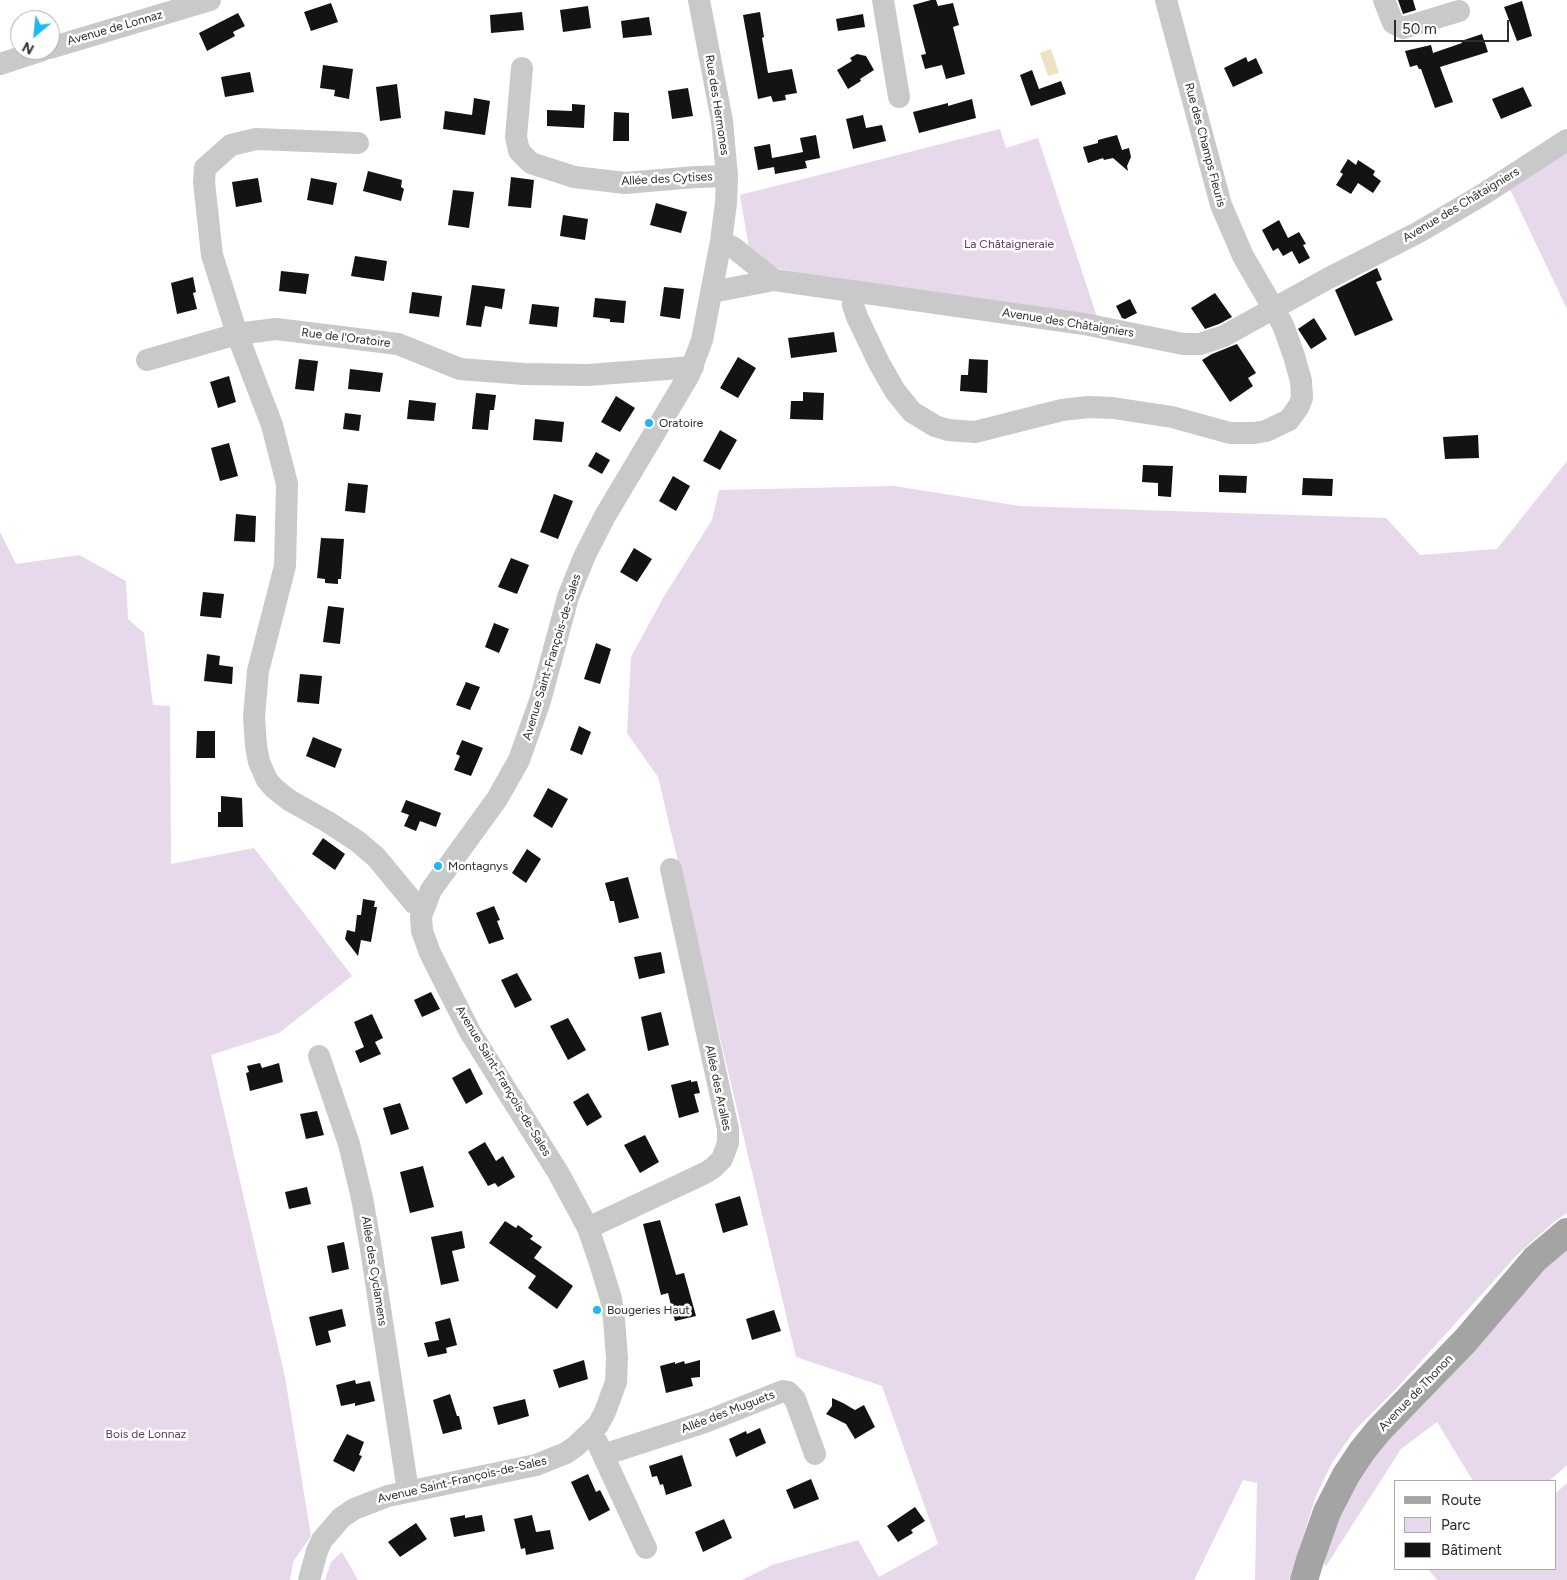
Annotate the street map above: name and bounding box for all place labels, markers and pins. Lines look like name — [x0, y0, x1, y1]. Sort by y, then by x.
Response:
place label: Oratoire — [659, 416, 703, 430]
marker: Oratoire — [643, 417, 655, 429]
place label: Montagnys — [448, 859, 508, 873]
marker: Montagnys — [432, 860, 444, 872]
place label: Bougeries Haut — [607, 1303, 690, 1317]
marker: Bougeries Haut — [591, 1304, 603, 1316]

